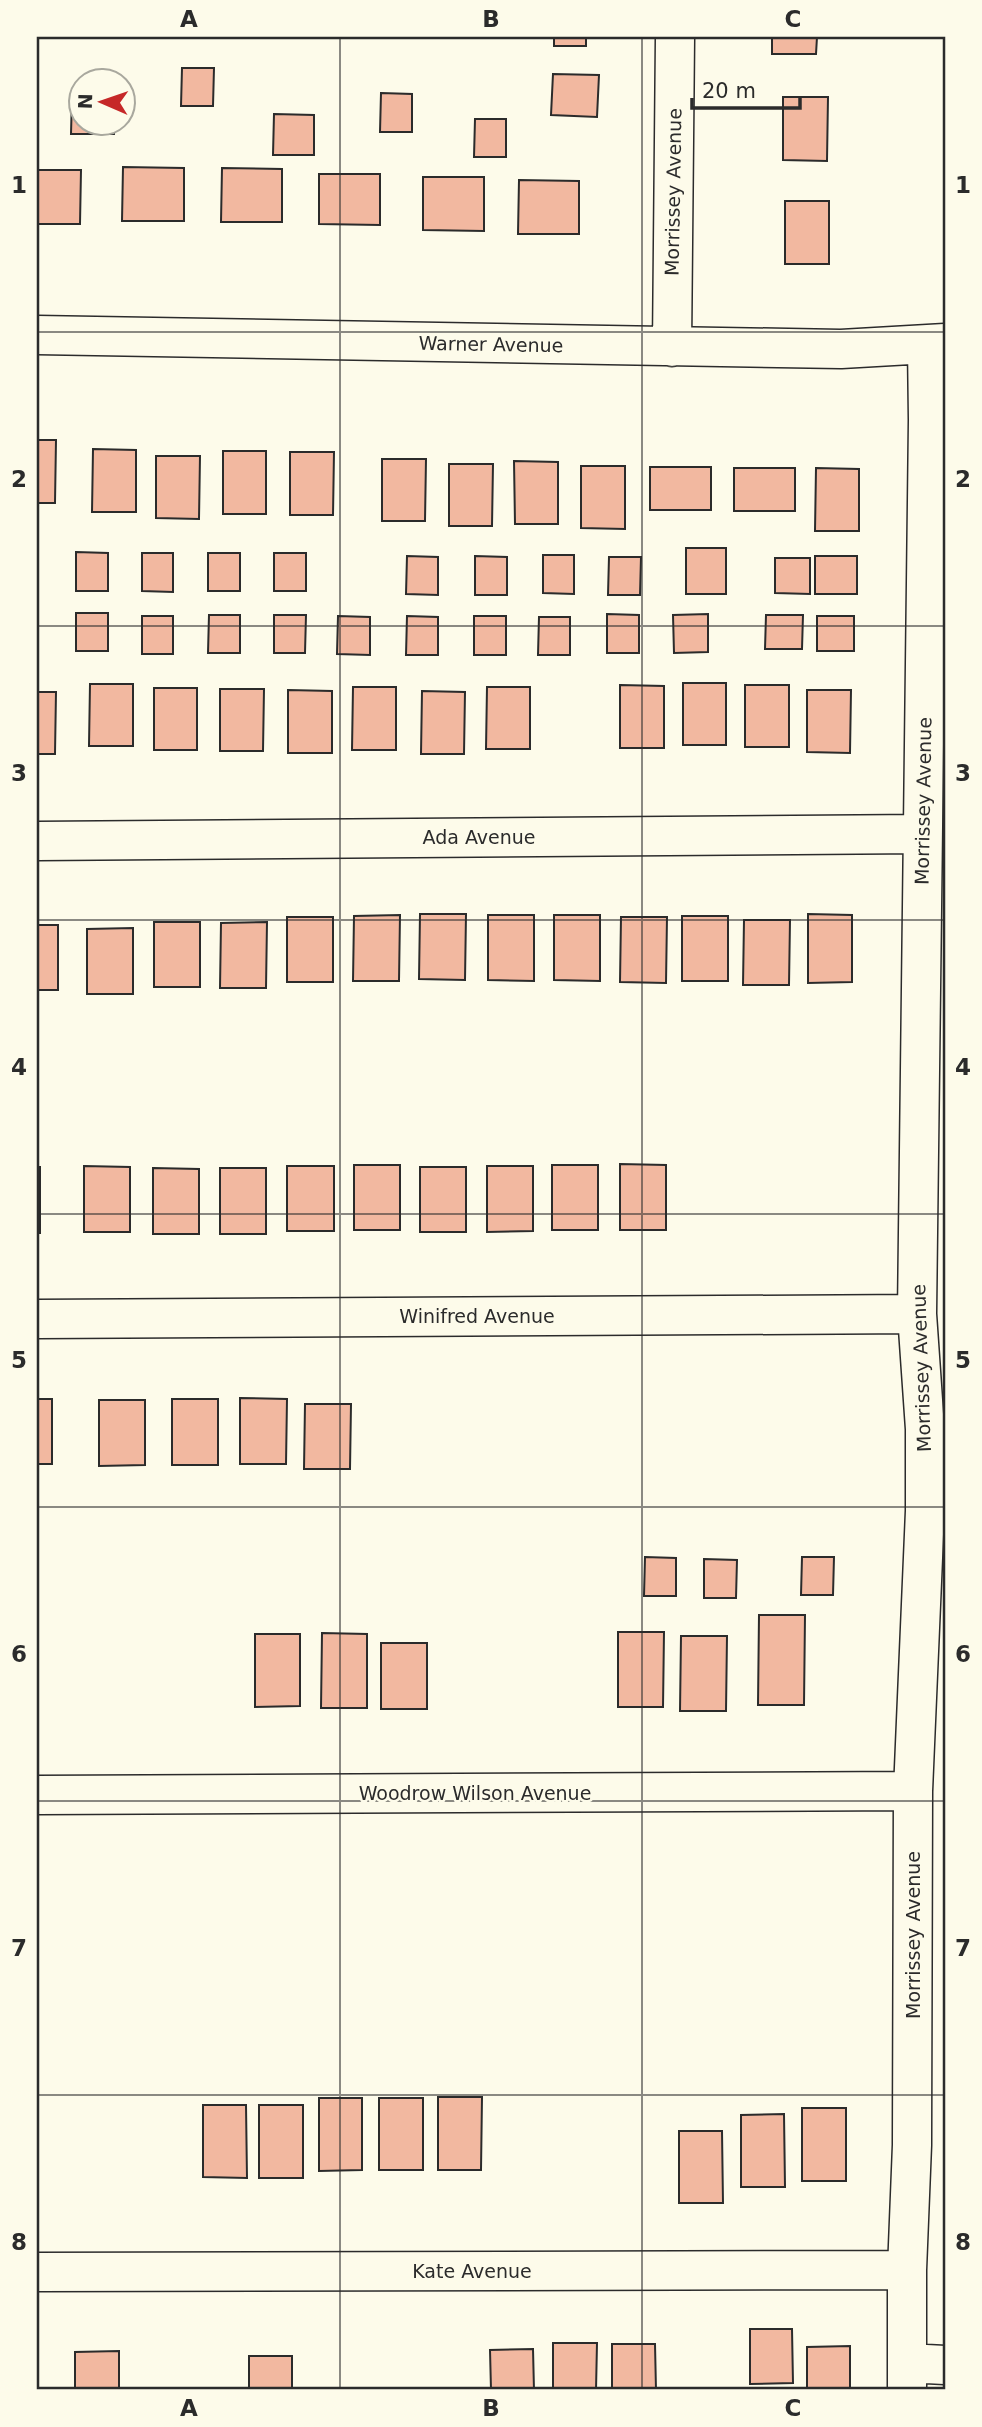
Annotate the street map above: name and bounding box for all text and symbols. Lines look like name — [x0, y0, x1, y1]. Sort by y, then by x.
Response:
text: A — [180, 6, 198, 32]
text: B — [482, 6, 500, 32]
text: C — [785, 6, 801, 32]
north arrow — [66, 66, 136, 136]
scale bar — [692, 66, 800, 110]
text: 20 m — [702, 79, 756, 103]
text: N — [74, 93, 96, 110]
street label: Morrissey Avenue — [661, 108, 685, 276]
text: 1 — [11, 172, 27, 198]
text: 1 — [955, 172, 971, 198]
street label: Warner Avenue — [418, 332, 564, 356]
text: 2 — [11, 466, 27, 492]
text: 2 — [955, 466, 971, 492]
street label: Morrissey Avenue — [911, 717, 935, 885]
text: 3 — [11, 760, 27, 786]
text: 3 — [955, 760, 971, 786]
street label: Ada Avenue — [423, 826, 536, 848]
text: 4 — [11, 1054, 27, 1080]
text: 4 — [955, 1054, 971, 1080]
street label: Morrissey Avenue — [907, 1284, 935, 1452]
street label: Winifred Avenue — [399, 1305, 555, 1327]
text: 5 — [11, 1347, 27, 1373]
text: 5 — [955, 1347, 971, 1373]
text: 6 — [11, 1641, 27, 1667]
text: 6 — [955, 1641, 971, 1667]
street label: Woodrow Wilson Avenue — [359, 1782, 591, 1804]
street label: Morrissey Avenue — [902, 1851, 924, 2019]
text: 7 — [11, 1935, 27, 1961]
text: 7 — [955, 1935, 971, 1961]
text: 8 — [11, 2229, 27, 2255]
text: 8 — [955, 2229, 971, 2255]
street label: Kate Avenue — [412, 2260, 532, 2282]
text: A — [180, 2395, 198, 2421]
text: B — [482, 2395, 500, 2421]
text: C — [785, 2395, 801, 2421]

